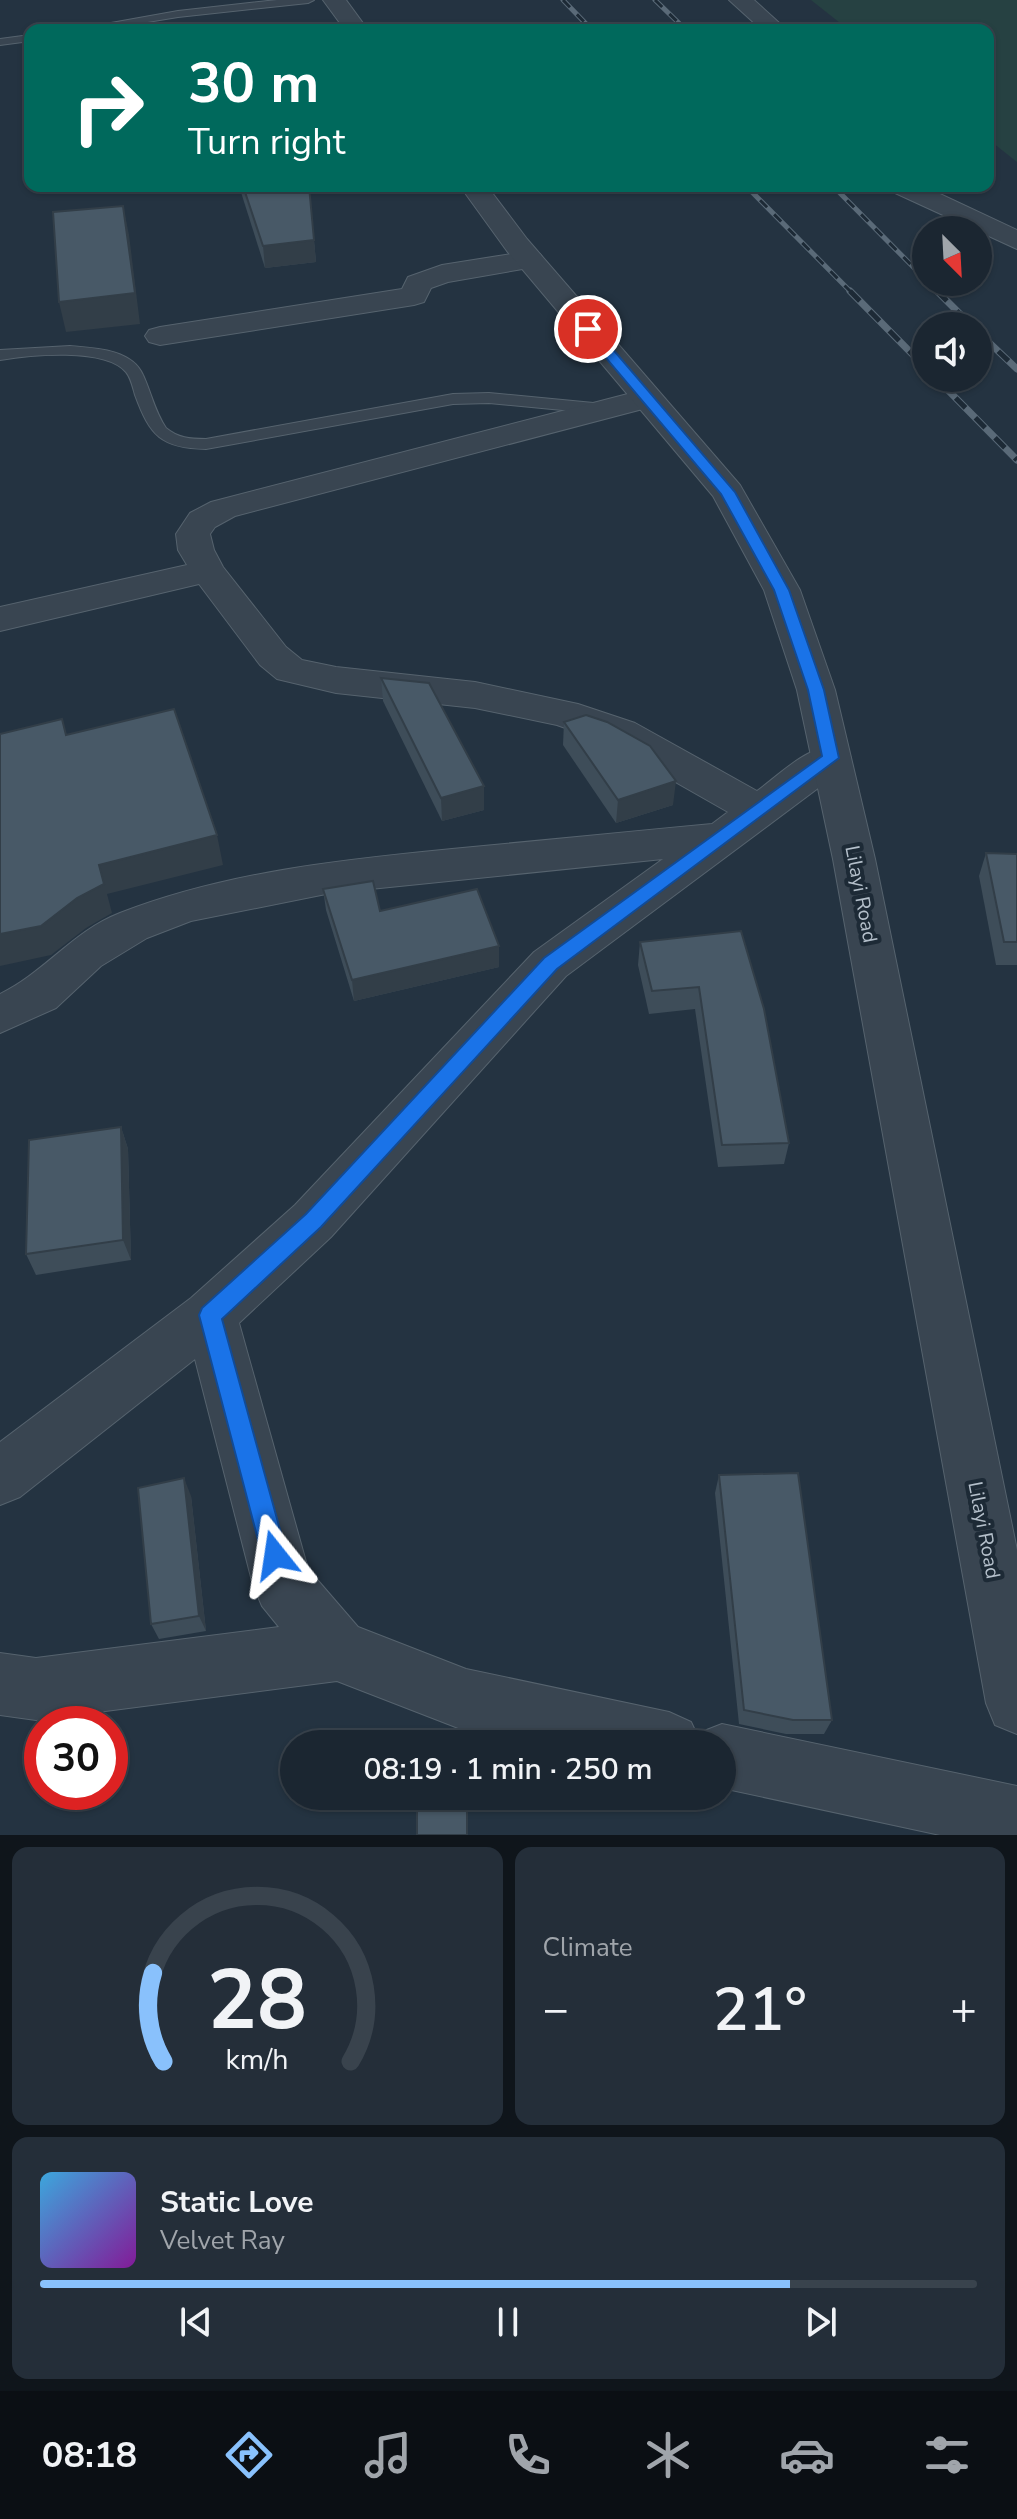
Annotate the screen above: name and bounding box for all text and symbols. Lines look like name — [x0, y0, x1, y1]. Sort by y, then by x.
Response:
text: 30 m — [188, 45, 319, 122]
icon: right — [56, 56, 160, 160]
text: Turn right — [188, 118, 345, 167]
north arrow — [912, 216, 992, 296]
map controls — [912, 216, 992, 392]
pin — [554, 295, 622, 363]
icon: arrive — [566, 307, 610, 351]
button: sound — [912, 312, 992, 392]
street label: Lilayi Road — [838, 843, 884, 945]
street label: Lilayi Road — [961, 1479, 1007, 1581]
position arrow — [233, 1513, 317, 1597]
speed limit sign: 30 — [24, 1706, 128, 1810]
text: 08:19 · 1 min · 250 m — [363, 1749, 653, 1790]
text: Climate — [543, 1930, 633, 1965]
text: 28 — [207, 1944, 307, 2057]
text: 21° — [713, 1969, 807, 2051]
text: − — [543, 1980, 569, 2040]
text: + — [951, 1980, 977, 2040]
text: km/h — [226, 2040, 289, 2079]
text: Static Love — [160, 2182, 314, 2223]
text: Velvet Ray — [160, 2223, 285, 2258]
icon: previous — [174, 2300, 218, 2344]
icon: pause — [486, 2300, 530, 2344]
icon: next — [799, 2300, 843, 2344]
icon: directions — [221, 2427, 277, 2483]
icon: music — [360, 2427, 416, 2483]
icon: phone — [500, 2427, 556, 2483]
icon: climate — [640, 2427, 696, 2483]
icon: car — [779, 2427, 835, 2483]
icon: filters — [919, 2427, 975, 2483]
text: 08:18 — [42, 2431, 137, 2480]

